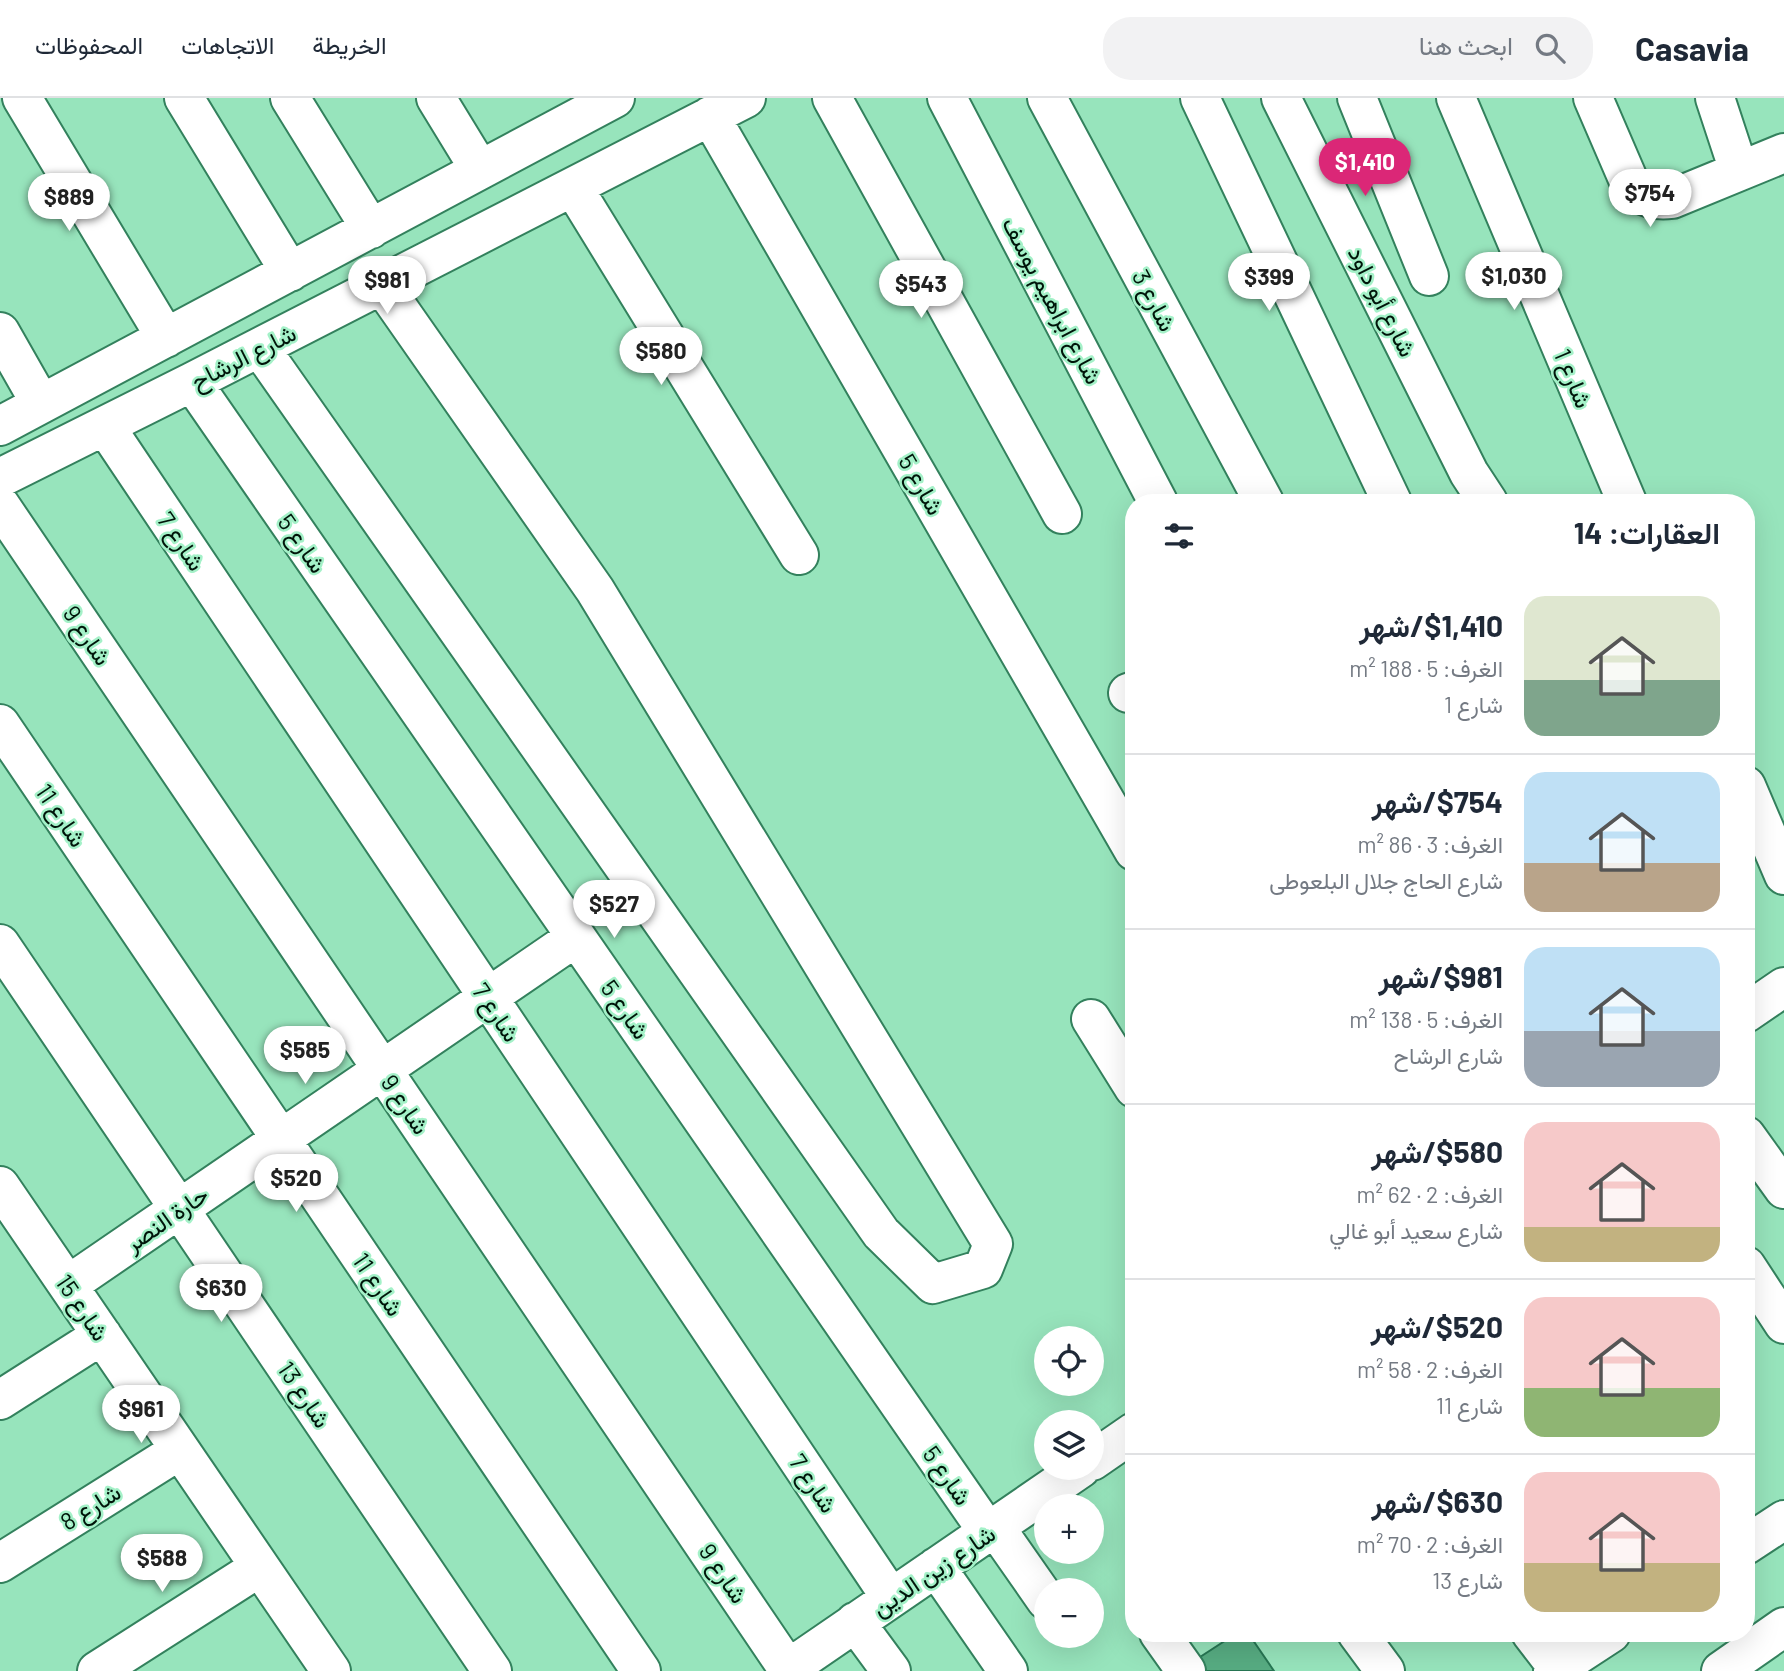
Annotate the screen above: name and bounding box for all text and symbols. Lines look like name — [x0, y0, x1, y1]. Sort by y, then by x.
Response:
search box — [1103, 17, 1593, 80]
text: Casavia — [1635, 28, 1749, 68]
text: ابحث هنا — [1419, 29, 1513, 60]
icon: search — [1531, 29, 1569, 67]
text: المحفوظات — [35, 30, 143, 59]
text: الاتجاهات — [181, 30, 274, 59]
text: الخريطة — [312, 30, 387, 59]
pin: $1,410 — [1308, 139, 1422, 198]
text: $1,410 — [1335, 147, 1395, 175]
pin: $754 — [1609, 170, 1691, 229]
pin: $889 — [28, 174, 110, 233]
text: $754 — [1625, 178, 1675, 206]
text: $889 — [44, 182, 94, 210]
street label: شارع ابراهيم يوسف — [994, 212, 1109, 390]
street label: شارع أبو داود — [1340, 241, 1423, 363]
pin: $1,030 — [1457, 252, 1571, 312]
pin: $399 — [1228, 254, 1310, 313]
pin: $981 — [346, 256, 428, 316]
pin: $543 — [880, 260, 962, 320]
text: $1,030 — [1481, 261, 1547, 289]
text: $399 — [1244, 262, 1294, 290]
street label: شارع 3 — [1124, 264, 1183, 337]
text: $981 — [364, 265, 410, 293]
text: $543 — [895, 269, 947, 297]
street label: شارع الرشاح — [186, 317, 302, 398]
pin: $580 — [620, 328, 702, 387]
text: $580 — [635, 336, 687, 364]
street label: شارع 1 — [1546, 344, 1599, 413]
street label: شارع 5 — [890, 448, 951, 521]
street label: شارع 7 — [149, 506, 212, 577]
street label: شارع 5 — [270, 508, 334, 580]
text: العقارات: 14 — [1574, 514, 1720, 550]
icon: filters — [1160, 517, 1198, 555]
street label: شارع 9 — [55, 600, 118, 672]
text: $1,410/شهر — [1359, 607, 1503, 643]
icon: home — [1580, 624, 1664, 708]
text: الغرف: 5 · 188 m² — [1349, 654, 1503, 682]
text: شارع 1 — [1444, 690, 1503, 718]
street label: شارع 11 — [28, 778, 94, 854]
text: $754/شهر — [1372, 783, 1503, 819]
icon: home — [1580, 800, 1664, 884]
text: الغرف: 3 · 86 m² — [1357, 830, 1503, 858]
text: شارع الحاج جلال البلعوطى — [1269, 866, 1503, 894]
pin: $527 — [573, 880, 655, 940]
text: $527 — [589, 889, 639, 917]
text: $981/شهر — [1378, 958, 1503, 994]
street label: شارع 5 — [593, 974, 657, 1046]
icon: home — [1580, 975, 1664, 1059]
street label: شارع 7 — [464, 977, 527, 1048]
text: الغرف: 5 · 138 m² — [1349, 1005, 1503, 1033]
pin: $585 — [264, 1026, 346, 1086]
text: $585 — [280, 1035, 330, 1063]
text: شارع الرشاح — [1394, 1041, 1503, 1069]
street label: شارع 9 — [373, 1069, 436, 1141]
text: $580/شهر — [1371, 1133, 1503, 1169]
icon: home — [1580, 1150, 1664, 1234]
pin: $520 — [255, 1154, 337, 1214]
text: $520 — [270, 1163, 322, 1191]
street label: حارة النصر — [118, 1179, 214, 1259]
text: الغرف: 2 · 62 m² — [1357, 1180, 1503, 1208]
text: شارع سعيد أبو غالي — [1329, 1216, 1503, 1244]
street label: شارع 11 — [345, 1247, 411, 1323]
pin: $630 — [180, 1264, 262, 1324]
street label: شارع 15 — [48, 1268, 116, 1347]
text: $630 — [195, 1273, 247, 1301]
text: $520/شهر — [1371, 1308, 1503, 1344]
icon: home — [1580, 1325, 1664, 1409]
map controls — [1034, 1326, 1104, 1648]
button: locate — [1034, 1326, 1104, 1396]
street label: شارع 13 — [270, 1355, 338, 1434]
text: الغرف: 2 · 58 m² — [1357, 1355, 1503, 1383]
pin: $961 — [100, 1386, 182, 1445]
text: شارع 11 — [1436, 1391, 1503, 1419]
text: $961 — [118, 1394, 164, 1422]
button: layers — [1034, 1410, 1104, 1480]
street label: شارع 5 — [915, 1440, 979, 1512]
street label: شارع 7 — [781, 1448, 844, 1519]
street label: شارع 8 — [55, 1476, 127, 1538]
text: $630/شهر — [1371, 1483, 1503, 1519]
button: + — [1034, 1494, 1104, 1564]
icon: home — [1580, 1500, 1664, 1584]
street label: شارع زين الدين — [866, 1518, 1002, 1624]
text: الغرف: 2 · 70 m² — [1357, 1530, 1503, 1558]
pin: $588 — [121, 1534, 203, 1594]
street label: شارع 9 — [691, 1538, 754, 1610]
text: $588 — [137, 1543, 187, 1571]
text: شارع 13 — [1432, 1566, 1503, 1594]
button: − — [1034, 1578, 1104, 1648]

